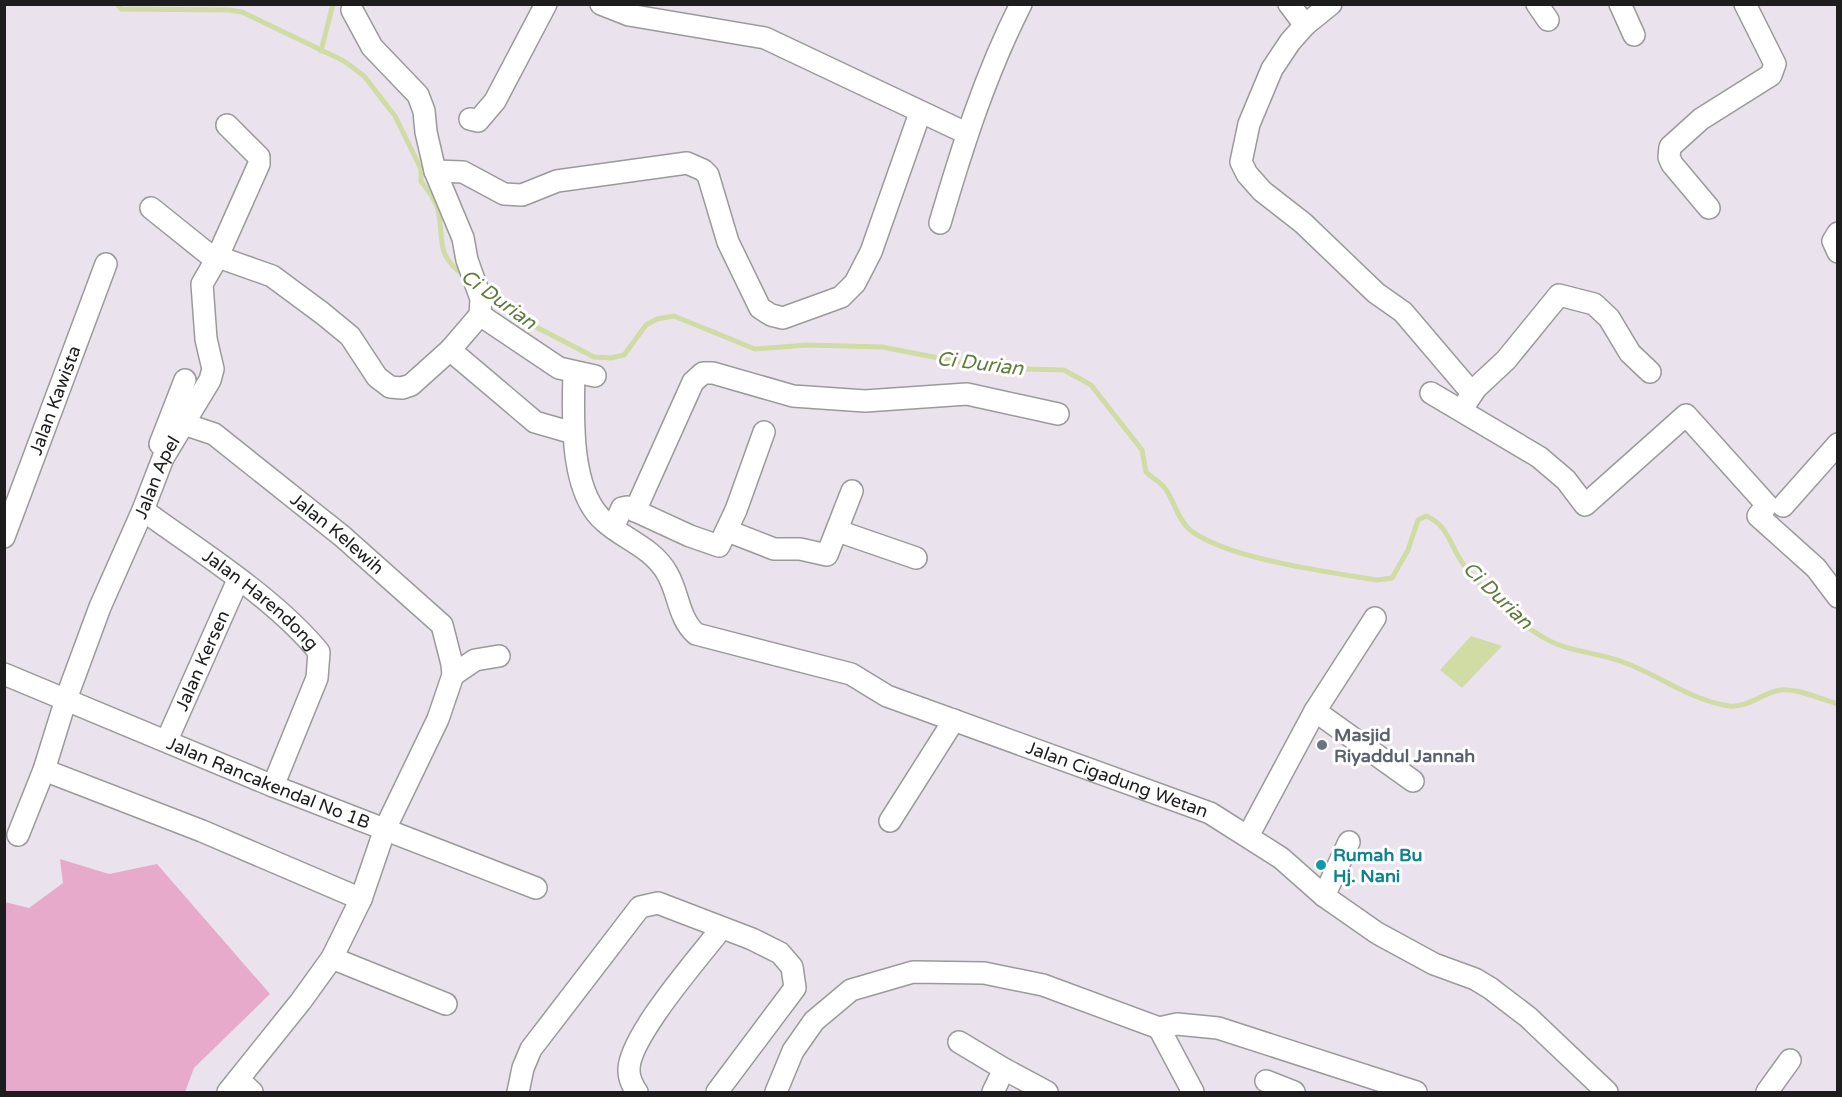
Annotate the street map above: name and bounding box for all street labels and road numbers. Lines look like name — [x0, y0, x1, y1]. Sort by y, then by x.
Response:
street label: Jalan Kawista — [25, 342, 86, 458]
street label: Jalan Apel — [129, 432, 185, 522]
street label: Jalan Kelewih — [286, 488, 388, 579]
street label: Jalan Harendong — [198, 545, 323, 655]
street label: Jalan Kersen — [170, 607, 234, 714]
street label: Jalan Rancakendal No 1B — [163, 732, 373, 834]
street label: Jalan Cigadung Wetan — [1023, 736, 1211, 822]

